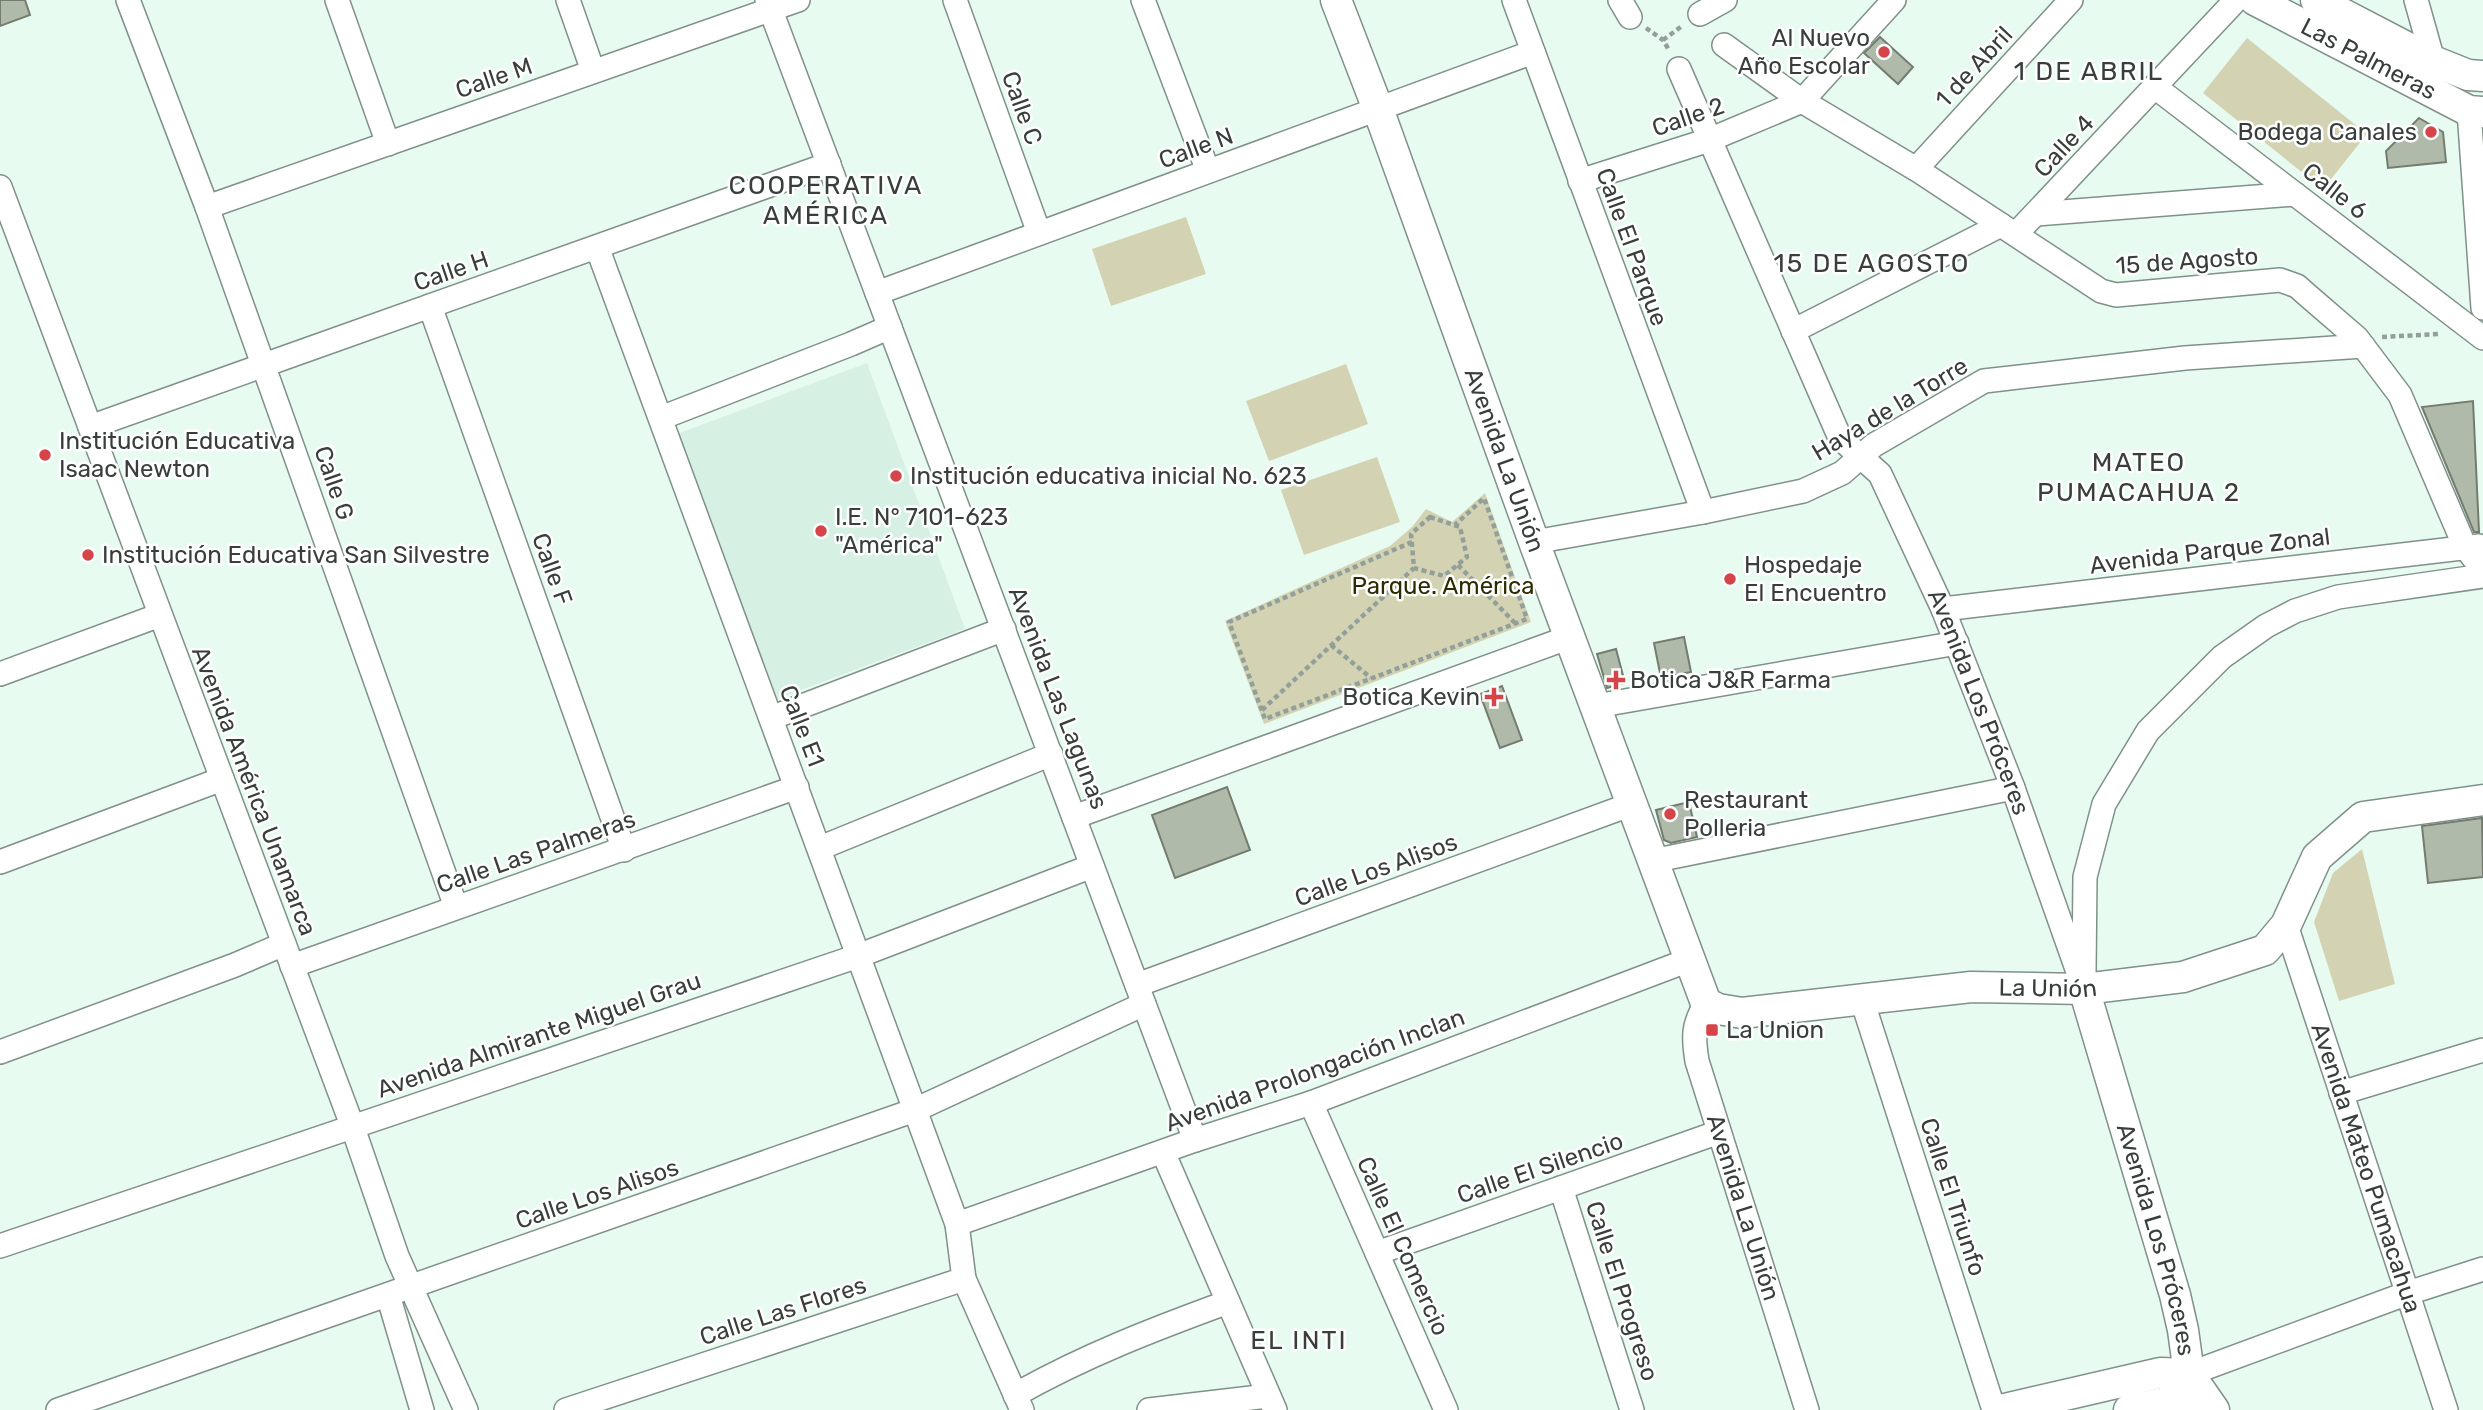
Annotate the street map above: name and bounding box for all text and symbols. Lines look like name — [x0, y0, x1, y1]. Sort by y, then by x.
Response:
street label: Las Palmeras — [2296, 12, 2441, 106]
street label: 1 de Abril — [1930, 21, 2018, 113]
place label: Al Nuevo Año Escolar — [1738, 24, 1870, 80]
marker: Al Nuevo Año Escolar — [1876, 44, 1892, 60]
street label: Calle M — [452, 52, 536, 104]
district label: 1 DE ABRIL — [2014, 56, 2164, 87]
street label: Calle C — [996, 67, 1048, 149]
street label: Calle 2 — [1648, 92, 1728, 142]
street label: Calle 4 — [2028, 109, 2100, 183]
place label: Bodega Canales — [2237, 118, 2417, 146]
street label: Calle N — [1155, 122, 1237, 174]
marker: Bodega Canales — [2423, 124, 2439, 140]
street label: Calle 6 — [2297, 157, 2373, 225]
street label: Calle El Parque — [1590, 164, 1674, 330]
district label: COOPERATIVA AMÉRICA — [729, 170, 923, 231]
street label: 15 de Agosto — [2115, 242, 2259, 280]
street label: Calle H — [410, 245, 492, 297]
district label: 15 DE AGOSTO — [1774, 248, 1970, 279]
street label: Haya de la Torre — [1807, 351, 1973, 467]
street label: Avenida La Unión — [1459, 364, 1551, 556]
place label: Institución Educativa Isaac Newton — [59, 427, 295, 483]
street label: Calle G — [308, 442, 360, 524]
marker: Institución Educativa Isaac Newton — [37, 447, 53, 463]
district label: MATEO PUMACAHUA 2 — [2037, 447, 2241, 508]
place label: Institución educativa inicial No. 623 — [910, 462, 1307, 490]
marker: Institución educativa inicial No. 623 — [888, 468, 904, 484]
place label: I.E. N° 7101-623 "América" — [835, 503, 1008, 559]
street label: Avenida Parque Zonal — [2088, 522, 2332, 580]
marker: I.E. N° 7101-623 "América" — [813, 523, 829, 539]
street label: Calle F — [526, 529, 578, 609]
place label: Institución Educativa San Silvestre — [102, 541, 490, 569]
marker: Institución Educativa San Silvestre — [80, 547, 96, 563]
place label: Hospedaje El Encuentro — [1744, 551, 1887, 607]
marker: Hospedaje El Encuentro — [1722, 571, 1738, 587]
park label: Parque. América — [1351, 572, 1535, 600]
street label: Avenida Las Lagunas — [1003, 583, 1113, 813]
street label: Avenida Los Próceres — [1922, 585, 2035, 819]
street label: Avenida América Unamarca — [186, 642, 322, 940]
place label: Botica J&R Farma — [1630, 666, 1831, 694]
marker: Botica J&R Farma — [1608, 672, 1624, 688]
street label: Calle E1 — [774, 681, 830, 771]
place label: Botica Kevin — [1342, 683, 1480, 711]
marker: Botica Kevin — [1486, 689, 1502, 705]
place label: Restaurant Polleria — [1684, 786, 1808, 842]
street label: Calle Las Palmeras — [433, 805, 639, 899]
marker: Restaurant Polleria — [1662, 806, 1678, 822]
street label: Calle Los Alisos — [1291, 828, 1461, 912]
street label: Avenida Almirante Miguel Grau — [373, 966, 705, 1104]
street label: La Unión — [1998, 973, 2098, 1003]
street label: Avenida Prolongación Inclan — [1162, 1003, 1468, 1137]
place label: La Union — [1726, 1016, 1824, 1044]
street label: Avenida Mateo Pumacahua — [2305, 1020, 2427, 1317]
marker: La Union — [1704, 1022, 1720, 1038]
street label: Avenida La Unión — [1701, 1111, 1786, 1304]
street label: Calle El Triunfo — [1914, 1115, 1992, 1279]
street label: Avenida Los Próceres — [2111, 1120, 2200, 1358]
street label: Calle El Silencio — [1453, 1126, 1627, 1210]
street label: Calle El Comercio — [1351, 1152, 1455, 1340]
street label: Calle Los Alisos — [512, 1153, 682, 1235]
street label: Calle El Progreso — [1580, 1198, 1664, 1384]
street label: Calle Las Flores — [696, 1271, 870, 1351]
district label: EL INTI — [1250, 1325, 1348, 1356]

